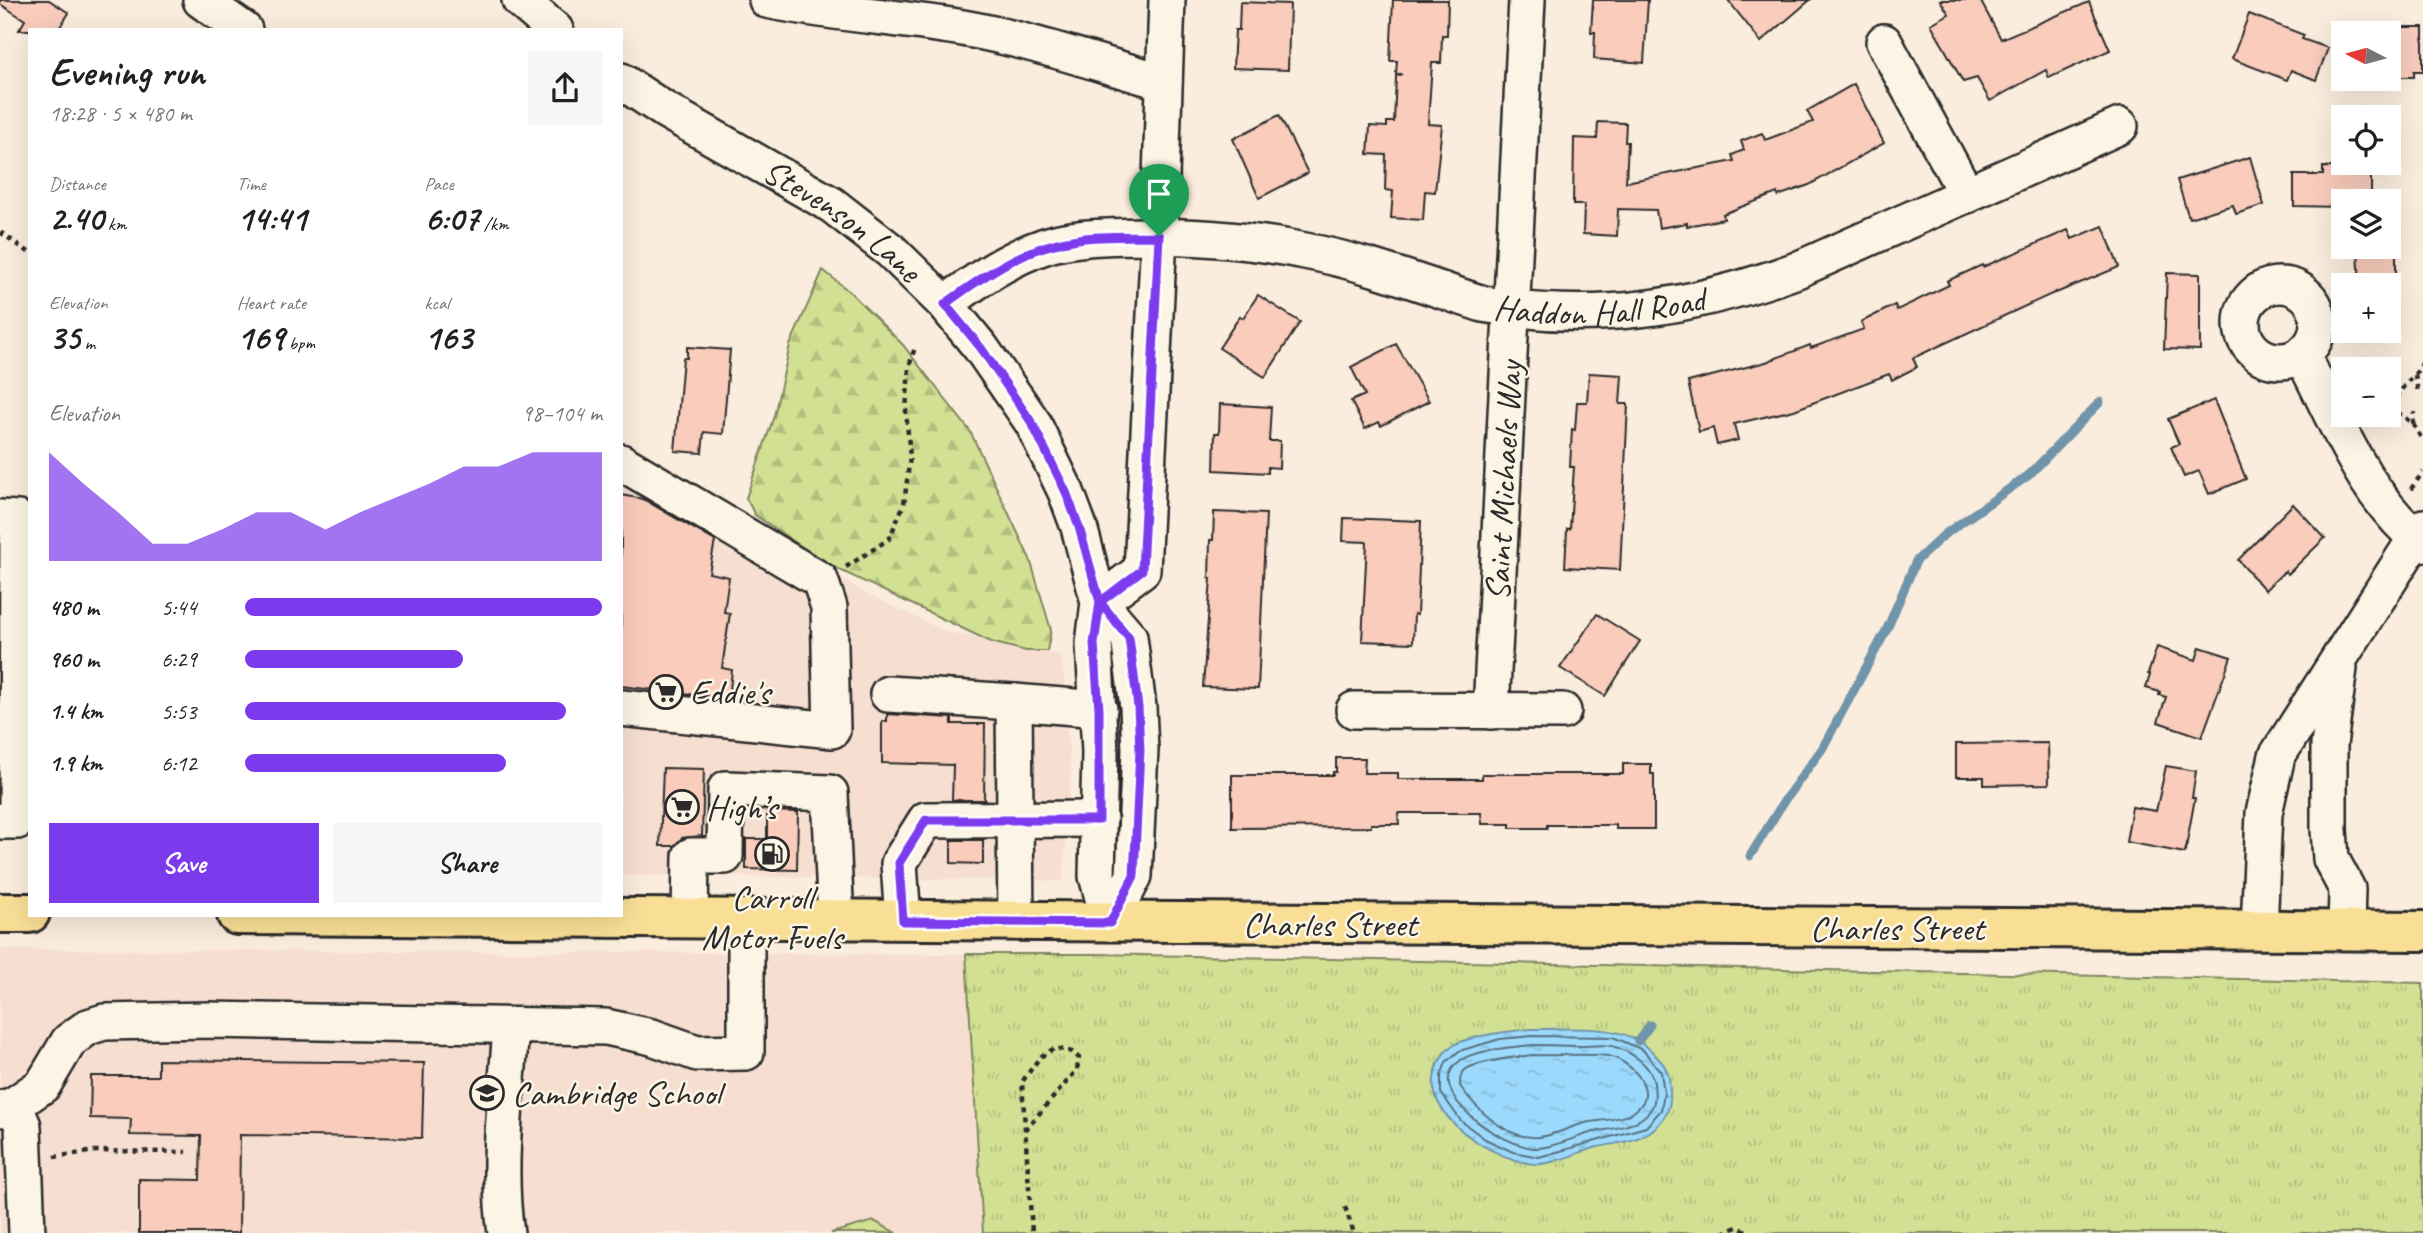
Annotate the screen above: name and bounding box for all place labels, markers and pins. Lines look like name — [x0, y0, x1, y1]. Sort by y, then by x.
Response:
pin — [1129, 164, 1189, 236]
place label: Eddie's — [690, 670, 773, 715]
supermarket icon: Eddie's — [647, 673, 685, 711]
place label: High’s — [706, 785, 780, 830]
supermarket icon: High’s — [663, 788, 701, 826]
fuel station icon: Carroll Motor Fuels — [753, 835, 791, 873]
place label: Carroll Motor Fuels — [702, 875, 845, 960]
place label: Cambridge School — [512, 1071, 727, 1116]
school or university icon: Cambridge School — [468, 1074, 506, 1112]

